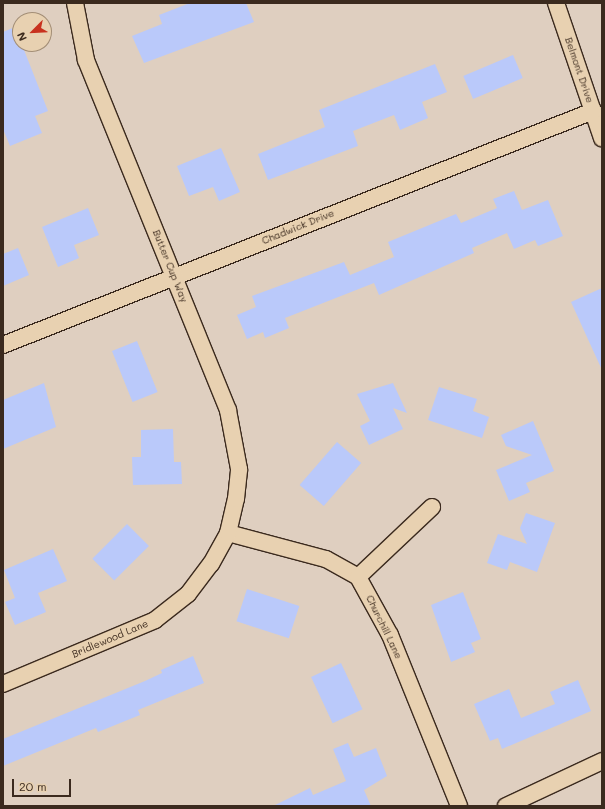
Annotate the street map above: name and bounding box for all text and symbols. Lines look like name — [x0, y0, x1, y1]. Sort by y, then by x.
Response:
north arrow — [12, 12, 52, 52]
text: N — [13, 30, 30, 44]
street label: Belmont Drive — [562, 36, 596, 104]
street label: Chadwick Drive — [260, 207, 336, 247]
street label: Butter Cup Way — [150, 228, 190, 304]
street label: Churchill Lane — [363, 593, 405, 661]
street label: Bridlewood Lane — [70, 618, 150, 660]
scale bar — [14, 771, 73, 797]
text: 20 m — [19, 778, 47, 794]

